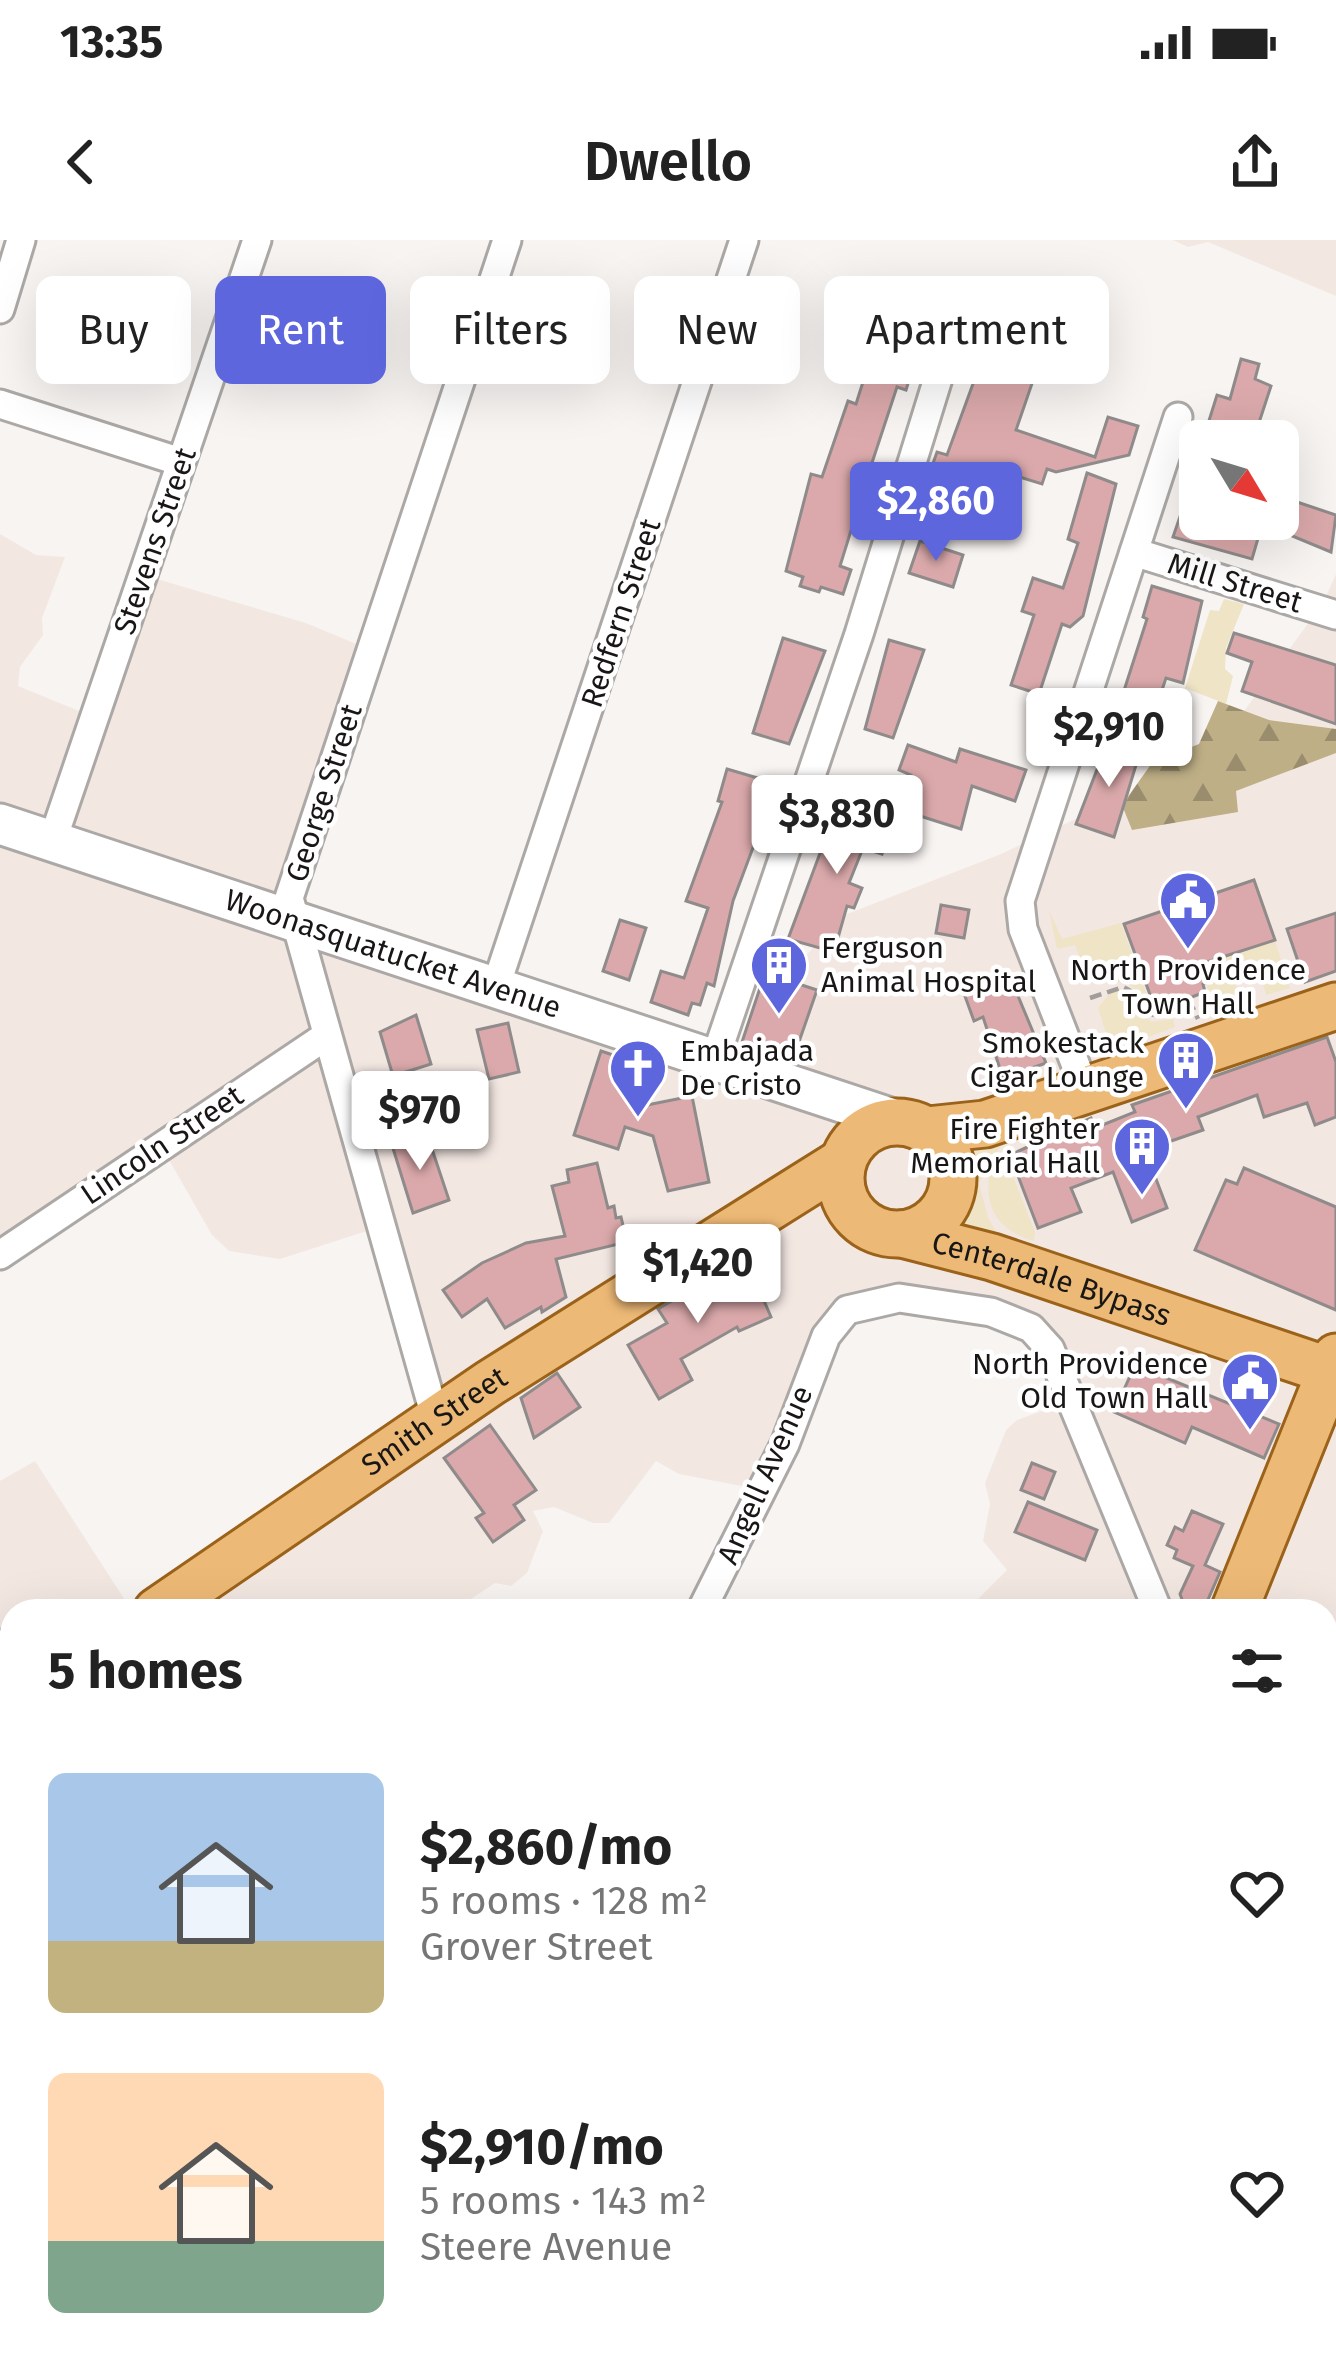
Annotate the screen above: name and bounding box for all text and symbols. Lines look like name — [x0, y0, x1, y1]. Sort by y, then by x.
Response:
text: 13:35 — [60, 15, 163, 69]
icon: back — [48, 129, 114, 195]
icon: share — [1222, 129, 1288, 195]
text: Dwello — [584, 130, 752, 194]
chip: Buy — [36, 276, 191, 384]
chip: Rent — [215, 276, 386, 384]
chip: Filters — [410, 276, 610, 384]
chip: New — [634, 276, 800, 384]
chip: Apartment — [824, 276, 1109, 384]
north arrow — [1179, 420, 1299, 540]
map controls — [1179, 420, 1299, 540]
street label: Stevens Street — [106, 443, 204, 639]
pin: $2,860 — [838, 462, 1034, 564]
text: $2,860 — [877, 478, 995, 524]
street label: Redfern Street — [574, 514, 669, 712]
street label: Mill Street — [1163, 546, 1307, 621]
pin: $2,910 — [1011, 688, 1207, 790]
street label: George Street — [278, 699, 370, 886]
text: $2,910 — [1053, 704, 1165, 750]
pin: $3,830 — [739, 775, 935, 877]
text: $3,830 — [779, 791, 895, 837]
public building icon: North Providence Town Hall — [1157, 869, 1219, 951]
street label: Woonasquatucket Avenue — [221, 882, 566, 1026]
place label: Ferguson Animal Hospital — [821, 930, 1037, 1000]
building icon: Ferguson Animal Hospital — [748, 934, 810, 1016]
place label: North Providence Town Hall — [1070, 952, 1306, 1022]
place label: Smokestack Cigar Lounge — [970, 1025, 1145, 1095]
building icon: Smokestack Cigar Lounge — [1155, 1029, 1217, 1111]
place label: Embajada De Cristo — [680, 1033, 814, 1103]
church icon: Embajada De Cristo — [607, 1037, 669, 1119]
pin: $970 — [349, 1071, 491, 1173]
street label: Lincoln Street — [74, 1077, 250, 1212]
text: $970 — [379, 1087, 461, 1133]
place label: Fire Fighter Memorial Hall — [910, 1111, 1100, 1181]
building icon: Fire Fighter Memorial Hall — [1111, 1115, 1173, 1197]
pin: $1,420 — [600, 1224, 796, 1326]
street label: Centerdale Bypass — [928, 1224, 1175, 1334]
text: $1,420 — [643, 1240, 753, 1286]
place label: North Providence Old Town Hall — [972, 1346, 1208, 1416]
public building icon: North Providence Old Town Hall — [1219, 1350, 1281, 1432]
street label: Smith Street — [355, 1359, 514, 1484]
street label: Angell Avenue — [710, 1380, 820, 1570]
icon: filters — [1224, 1638, 1290, 1704]
text: 5 homes — [48, 1640, 243, 1702]
text: $2,860/mo — [420, 1816, 672, 1878]
icon: home — [144, 1821, 288, 1965]
icon: heart — [1224, 1860, 1290, 1926]
text: 5 rooms · 128 m² — [420, 1878, 708, 1924]
text: Grover Street — [420, 1924, 653, 1970]
text: $2,910/mo — [420, 2116, 664, 2178]
icon: home — [144, 2121, 288, 2265]
icon: heart — [1224, 2160, 1290, 2226]
text: 5 rooms · 143 m² — [420, 2178, 707, 2224]
text: Steere Avenue — [420, 2224, 672, 2270]

